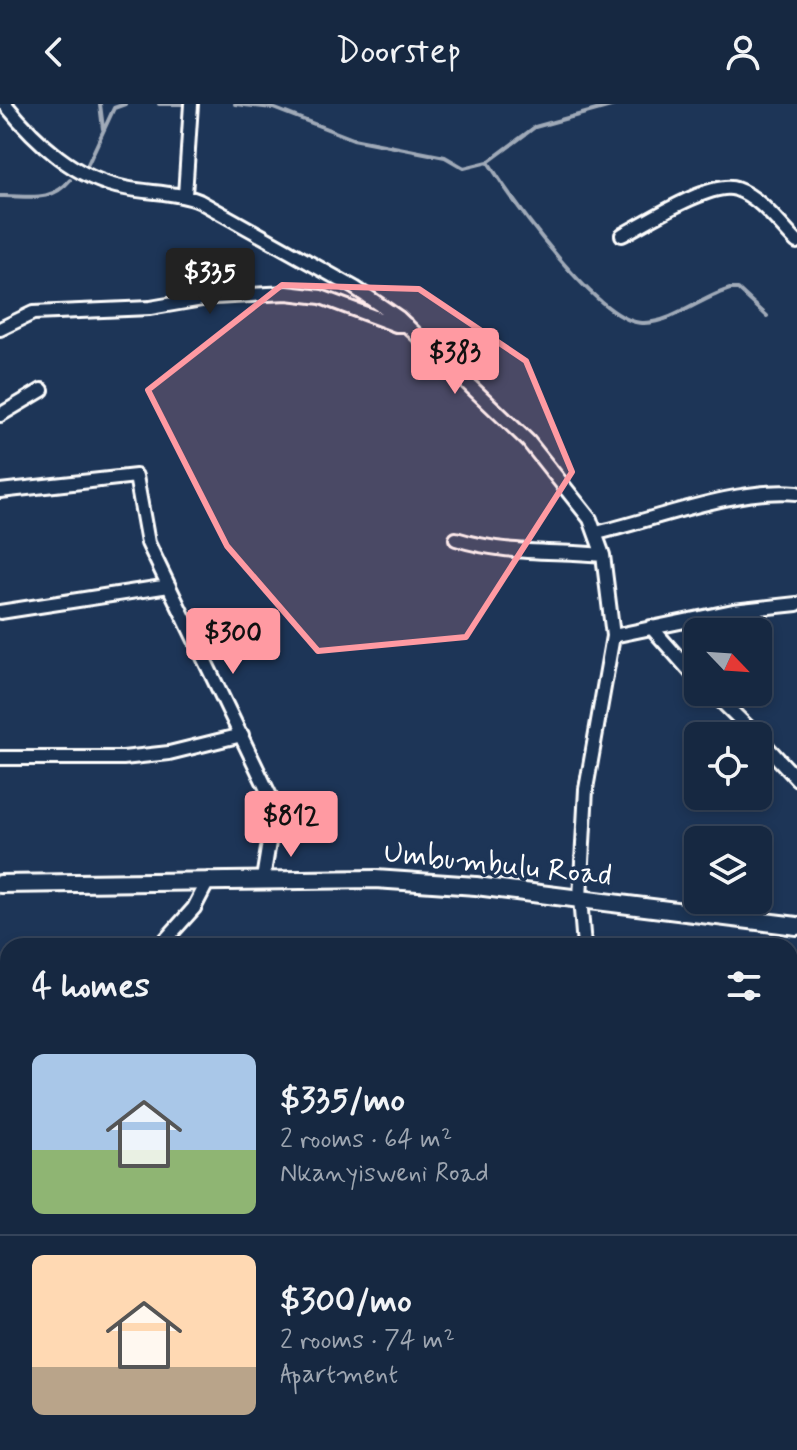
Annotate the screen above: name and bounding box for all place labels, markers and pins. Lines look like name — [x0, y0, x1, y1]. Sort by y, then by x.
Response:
pin: $335 — [163, 248, 257, 316]
pin: $383 — [408, 328, 502, 396]
pin: $300 — [186, 608, 280, 676]
pin: $812 — [244, 791, 338, 859]

